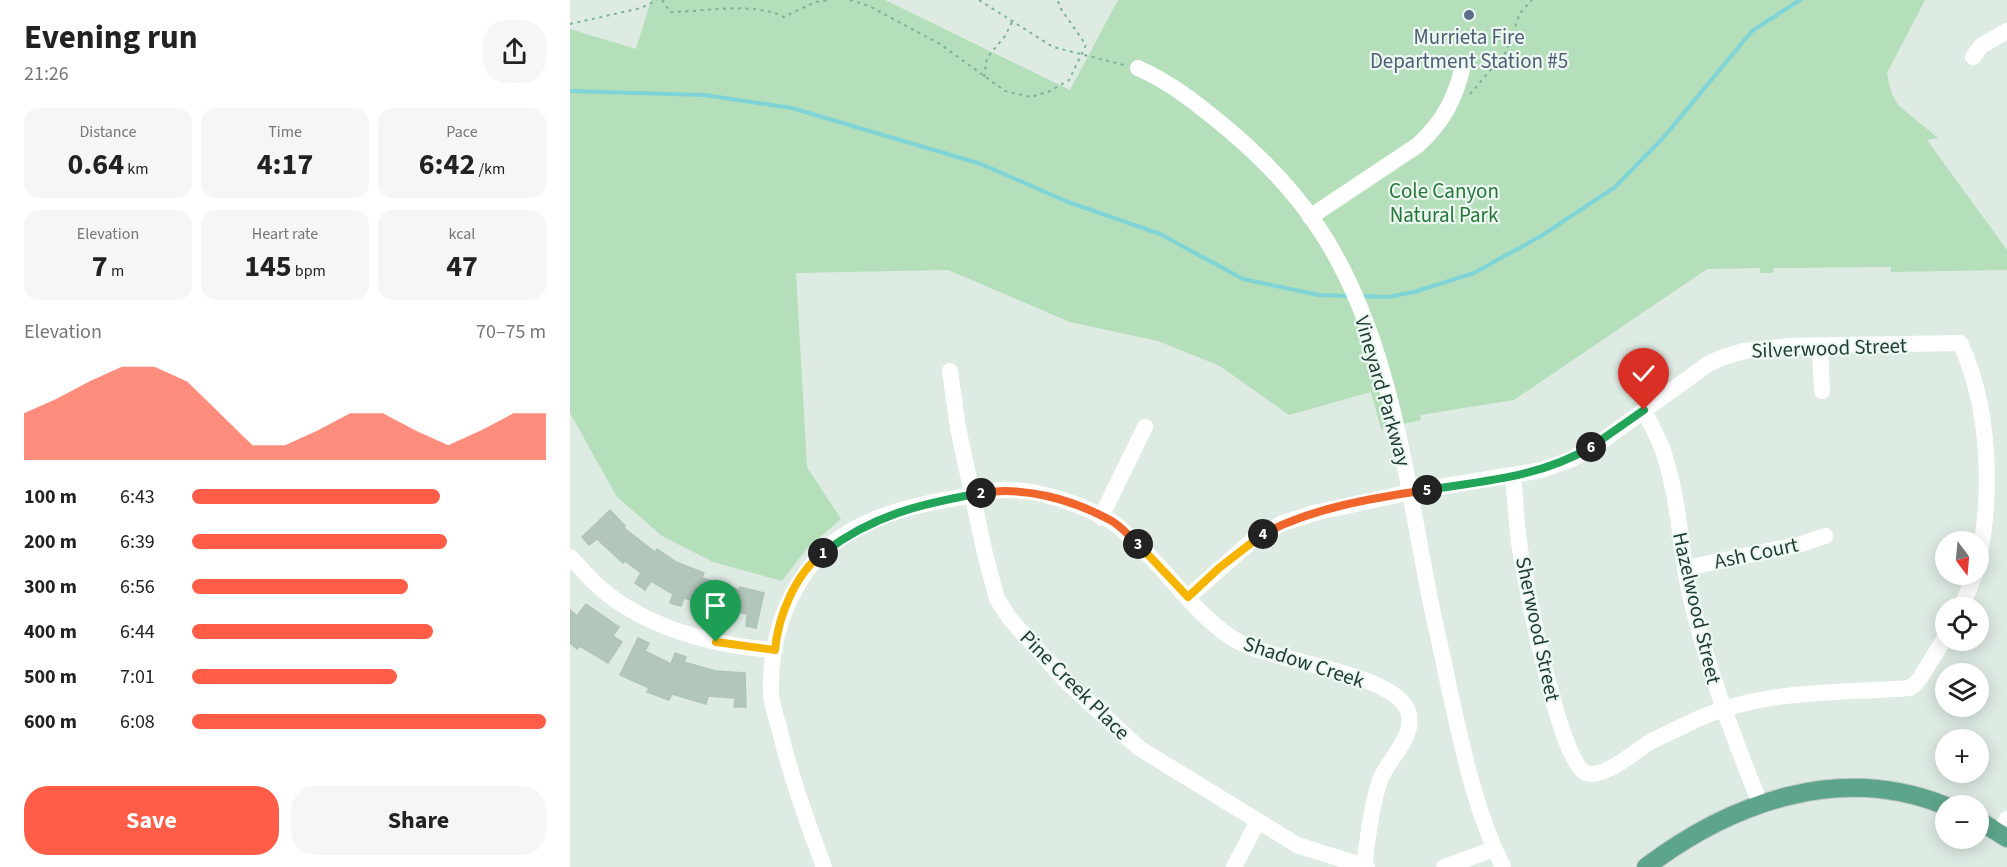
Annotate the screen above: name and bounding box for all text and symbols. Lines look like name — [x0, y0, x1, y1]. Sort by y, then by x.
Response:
marker: Murrieta Fire Department Station #5 — [1462, 8, 1476, 22]
text: Evening run — [24, 14, 198, 61]
button: share — [483, 20, 546, 83]
place label: Murrieta Fire Department Station #5 — [1370, 22, 1568, 76]
text: 21:26 — [24, 60, 69, 88]
text: Distance — [80, 121, 136, 143]
text: Time — [268, 121, 302, 143]
text: Pace — [446, 121, 478, 143]
text: 0.64 — [68, 143, 124, 186]
text: 4:17 — [257, 143, 313, 186]
text: 6:42 — [419, 143, 475, 186]
text: km — [124, 158, 148, 180]
text: /km — [475, 158, 505, 180]
park label: Cole Canyon Natural Park — [1389, 176, 1499, 230]
text: Elevation — [77, 223, 139, 245]
text: Heart rate — [252, 223, 318, 245]
text: kcal — [449, 223, 475, 245]
text: 7 — [92, 245, 108, 288]
text: 145 — [244, 245, 292, 288]
text: 47 — [446, 245, 478, 288]
text: m — [108, 260, 124, 282]
text: bpm — [292, 260, 326, 282]
street label: Vineyard Parkway — [1347, 312, 1419, 470]
text: Elevation — [24, 318, 102, 346]
text: 70–75 m — [476, 318, 546, 346]
street label: Silverwood Street — [1751, 330, 1907, 366]
pin — [1618, 348, 1669, 410]
icon: check — [1627, 357, 1660, 390]
pin: 6 — [1576, 432, 1606, 462]
text: 6 — [1587, 436, 1595, 458]
pin: 5 — [1412, 475, 1442, 505]
pin: 2 — [966, 478, 996, 508]
text: 5 — [1423, 479, 1431, 501]
text: 2 — [977, 482, 985, 504]
text: 100 m — [24, 483, 77, 511]
text: 6:43 — [120, 483, 155, 511]
pin: 4 — [1248, 519, 1278, 549]
text: 4 — [1259, 523, 1267, 545]
text: 200 m — [24, 528, 77, 556]
text: 6:39 — [120, 528, 155, 556]
pin: 3 — [1123, 529, 1153, 559]
street label: Hazelwood Street — [1665, 529, 1729, 687]
street label: Ash Court — [1711, 529, 1801, 577]
north arrow — [1935, 531, 1989, 585]
map controls — [1935, 531, 1989, 849]
text: 3 — [1134, 533, 1142, 555]
pin: 1 — [808, 538, 838, 568]
text: 1 — [819, 542, 827, 564]
street label: Sherwood Street — [1508, 554, 1568, 704]
text: 300 m — [24, 573, 77, 601]
text: 6:56 — [120, 573, 155, 601]
pin — [690, 580, 741, 642]
icon: arrive — [699, 589, 732, 622]
button: locate — [1935, 597, 1989, 651]
text: 400 m — [24, 618, 77, 646]
text: 6:44 — [120, 618, 155, 646]
street label: Pine Creek Place — [1013, 623, 1137, 747]
street label: Shadow Creek — [1240, 628, 1369, 696]
text: 500 m — [24, 663, 77, 691]
text: 7:01 — [120, 663, 155, 691]
button: layers — [1935, 663, 1989, 717]
text: 600 m — [24, 708, 77, 736]
text: 6:08 — [120, 708, 155, 736]
button: + — [1935, 729, 1989, 783]
button: Save — [24, 786, 279, 855]
button: Share — [291, 786, 546, 855]
button: − — [1935, 795, 1989, 849]

